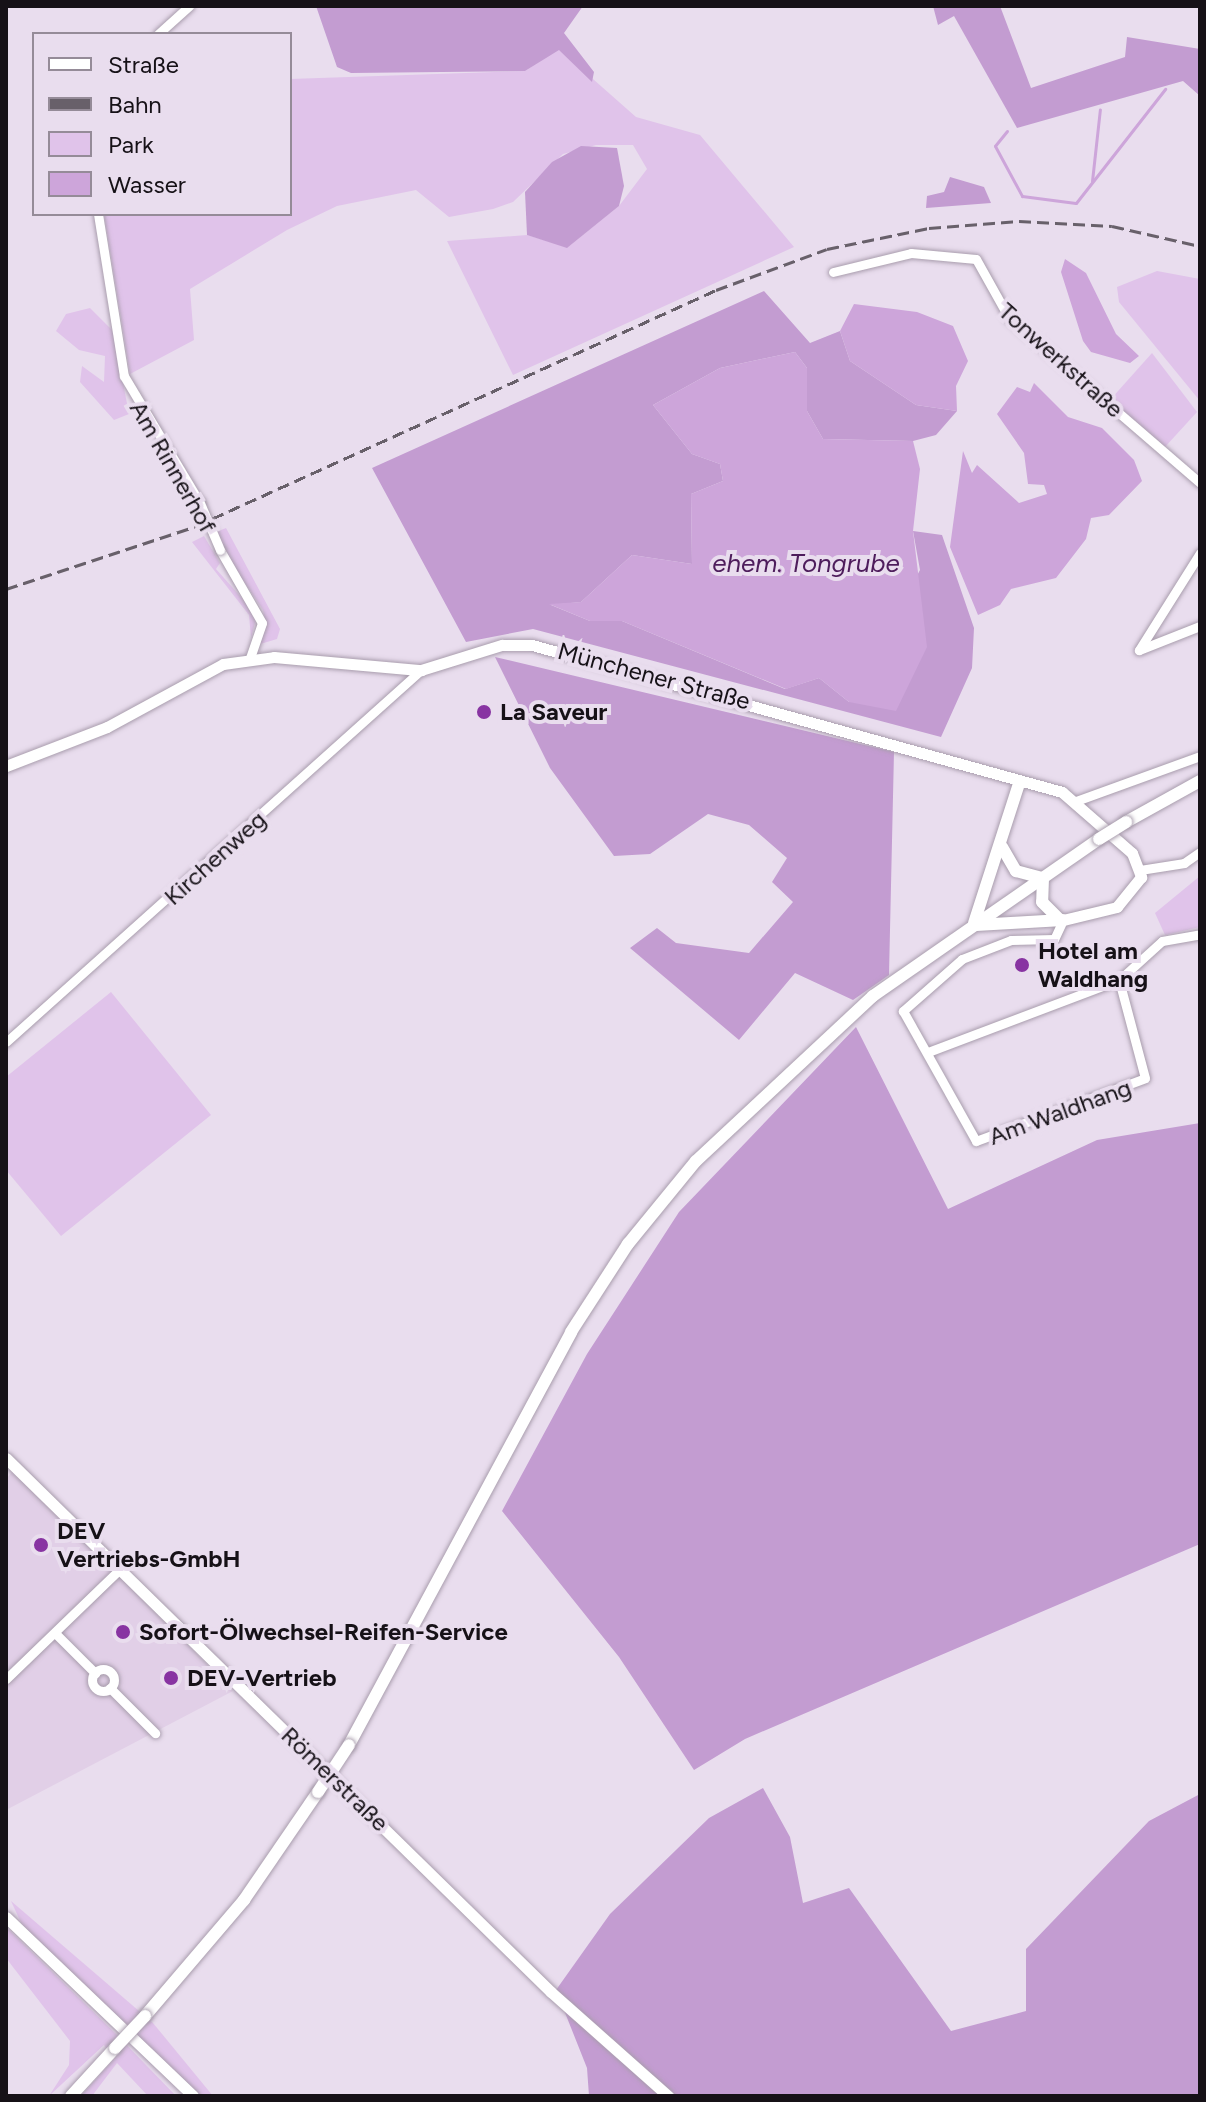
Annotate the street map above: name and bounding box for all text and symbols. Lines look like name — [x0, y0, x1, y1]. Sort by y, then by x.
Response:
legend — [32, 32, 292, 216]
text: Straße — [108, 50, 179, 79]
text: Bahn — [108, 90, 162, 119]
text: Park — [108, 130, 154, 159]
text: Wasser — [108, 170, 186, 199]
street label: Tonwerkstraße — [993, 297, 1129, 423]
street label: Am Rinnerhof — [124, 396, 222, 538]
water label: ehem. Tongrube — [712, 548, 900, 580]
street label: Münchener Straße — [555, 636, 753, 716]
place label: La Saveur — [500, 698, 607, 726]
marker: La Saveur — [475, 703, 493, 721]
street label: Kirchenweg — [158, 805, 272, 911]
place label: Hotel am Waldhang — [1038, 937, 1148, 993]
marker: Hotel am Waldhang — [1013, 956, 1031, 974]
street label: Am Waldhang — [985, 1073, 1135, 1151]
place label: DEV Vertriebs-GmbH — [57, 1517, 240, 1573]
marker: DEV Vertriebs-GmbH — [32, 1536, 50, 1554]
place label: Sofort-Ölwechsel-Reifen-Service — [139, 1618, 508, 1646]
marker: Sofort-Ölwechsel-Reifen-Service — [114, 1623, 132, 1641]
place label: DEV-Vertrieb — [187, 1664, 336, 1692]
marker: DEV-Vertrieb — [162, 1669, 180, 1687]
street label: Römerstraße — [275, 1721, 395, 1837]

